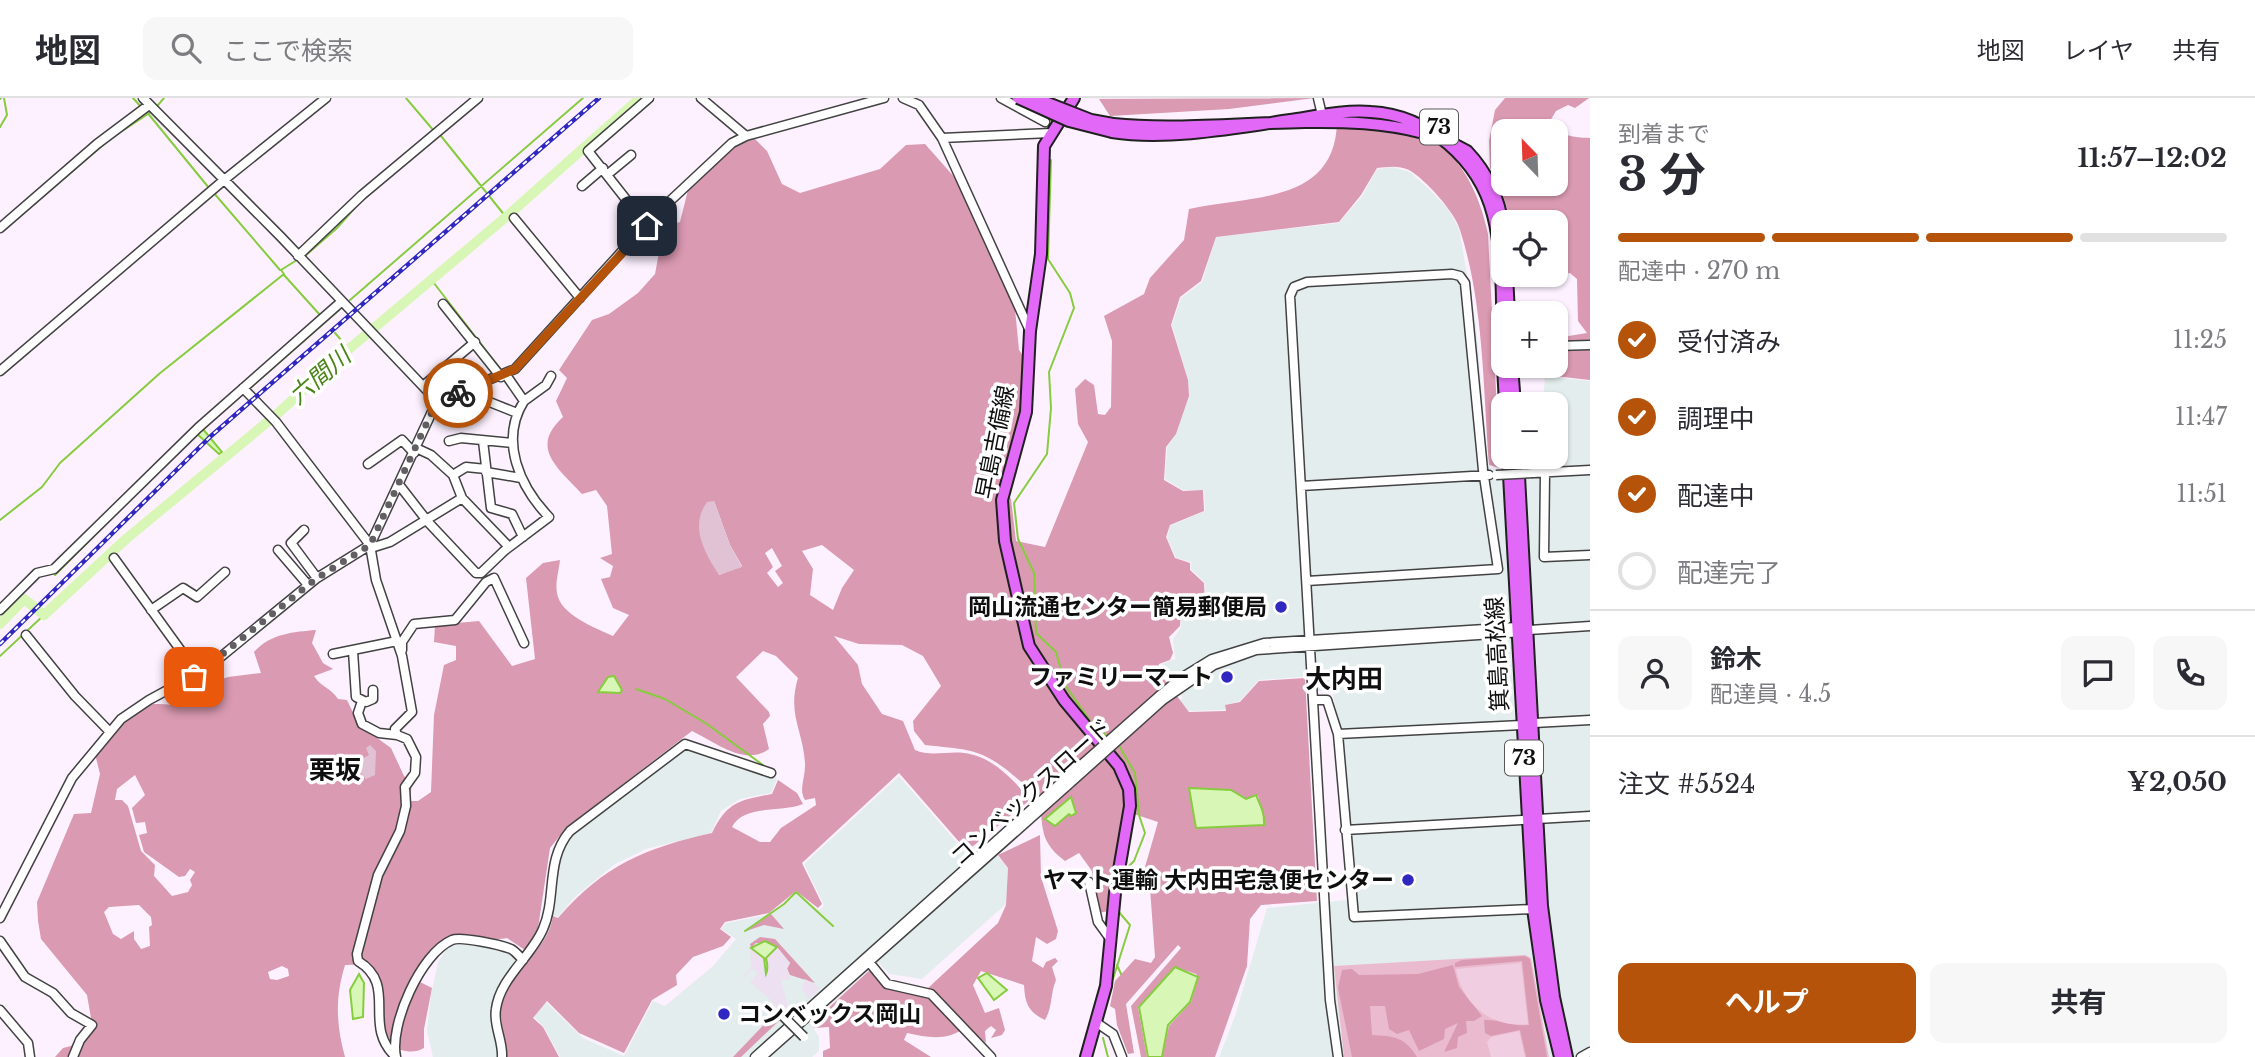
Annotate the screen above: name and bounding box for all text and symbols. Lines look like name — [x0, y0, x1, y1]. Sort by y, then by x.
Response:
search box — [143, 17, 633, 80]
icon: search — [167, 29, 205, 67]
text: 地図 — [35, 30, 101, 71]
text: ここで検索 — [223, 35, 353, 67]
text: 地図 — [1977, 36, 2025, 65]
text: レイヤ — [2063, 36, 2134, 65]
text: 共有 — [2172, 36, 2220, 65]
road number: 73 — [1420, 110, 1458, 144]
north arrow — [1491, 119, 1568, 196]
map controls — [1491, 119, 1568, 469]
text: 到着まで — [1618, 120, 1710, 148]
text: 11:57–12:02 — [2077, 142, 2227, 174]
text: 3 分 — [1618, 146, 1706, 203]
pin — [617, 196, 677, 256]
icon: home — [628, 207, 666, 245]
button: locate — [1491, 210, 1568, 287]
text: 配達中 · 270 m — [1618, 257, 1780, 285]
button: + — [1491, 301, 1568, 378]
icon: check — [1618, 321, 1656, 359]
text: 受付済み — [1677, 326, 1781, 358]
text: 11:25 — [2173, 326, 2227, 354]
water label: 六間川 — [283, 339, 359, 410]
courier — [423, 358, 493, 428]
icon: bike — [439, 374, 477, 412]
street label: 早島吉備線 — [970, 383, 1020, 501]
button: − — [1491, 392, 1568, 469]
icon: check — [1618, 398, 1656, 436]
text: 調理中 — [1677, 403, 1755, 435]
text: 11:47 — [2175, 403, 2227, 431]
icon: check — [1618, 475, 1656, 513]
text: 配達中 — [1677, 480, 1755, 512]
text: 11:51 — [2177, 480, 2227, 508]
text: 配達完了 — [1677, 557, 1781, 589]
place label: 岡山流通センター簡易郵便局 — [968, 593, 1267, 621]
street label: 箕島高松線 — [1480, 596, 1514, 712]
marker: 岡山流通センター簡易郵便局 — [1273, 599, 1289, 615]
button: person — [1618, 636, 1692, 710]
button: chat — [2061, 636, 2135, 710]
button: phone — [2153, 636, 2227, 710]
text: 鈴木 — [1710, 643, 1762, 675]
pin — [164, 647, 224, 707]
icon: bag — [175, 658, 213, 696]
place label: ファミリーマート — [1029, 663, 1213, 691]
district label: 大内田 — [1305, 663, 1383, 695]
marker: ファミリーマート — [1219, 669, 1235, 685]
text: 配達員 · 4.5 — [1710, 680, 1831, 708]
street label: コンベックスロード — [945, 713, 1117, 871]
road number: 73 — [1505, 740, 1543, 776]
district label: 栗坂 — [309, 754, 361, 786]
text: ¥2,050 — [2127, 766, 2227, 798]
text: 注文 #5524 — [1618, 768, 1756, 800]
place label: ヤマト運輸 大内田宅急便センター — [1043, 866, 1394, 894]
marker: ヤマト運輸 大内田宅急便センター — [1400, 872, 1416, 888]
button: ヘルプ — [1618, 963, 1916, 1043]
button: 共有 — [1930, 963, 2227, 1043]
place label: コンベックス岡山 — [738, 1000, 921, 1028]
marker: コンベックス岡山 — [716, 1006, 732, 1022]

